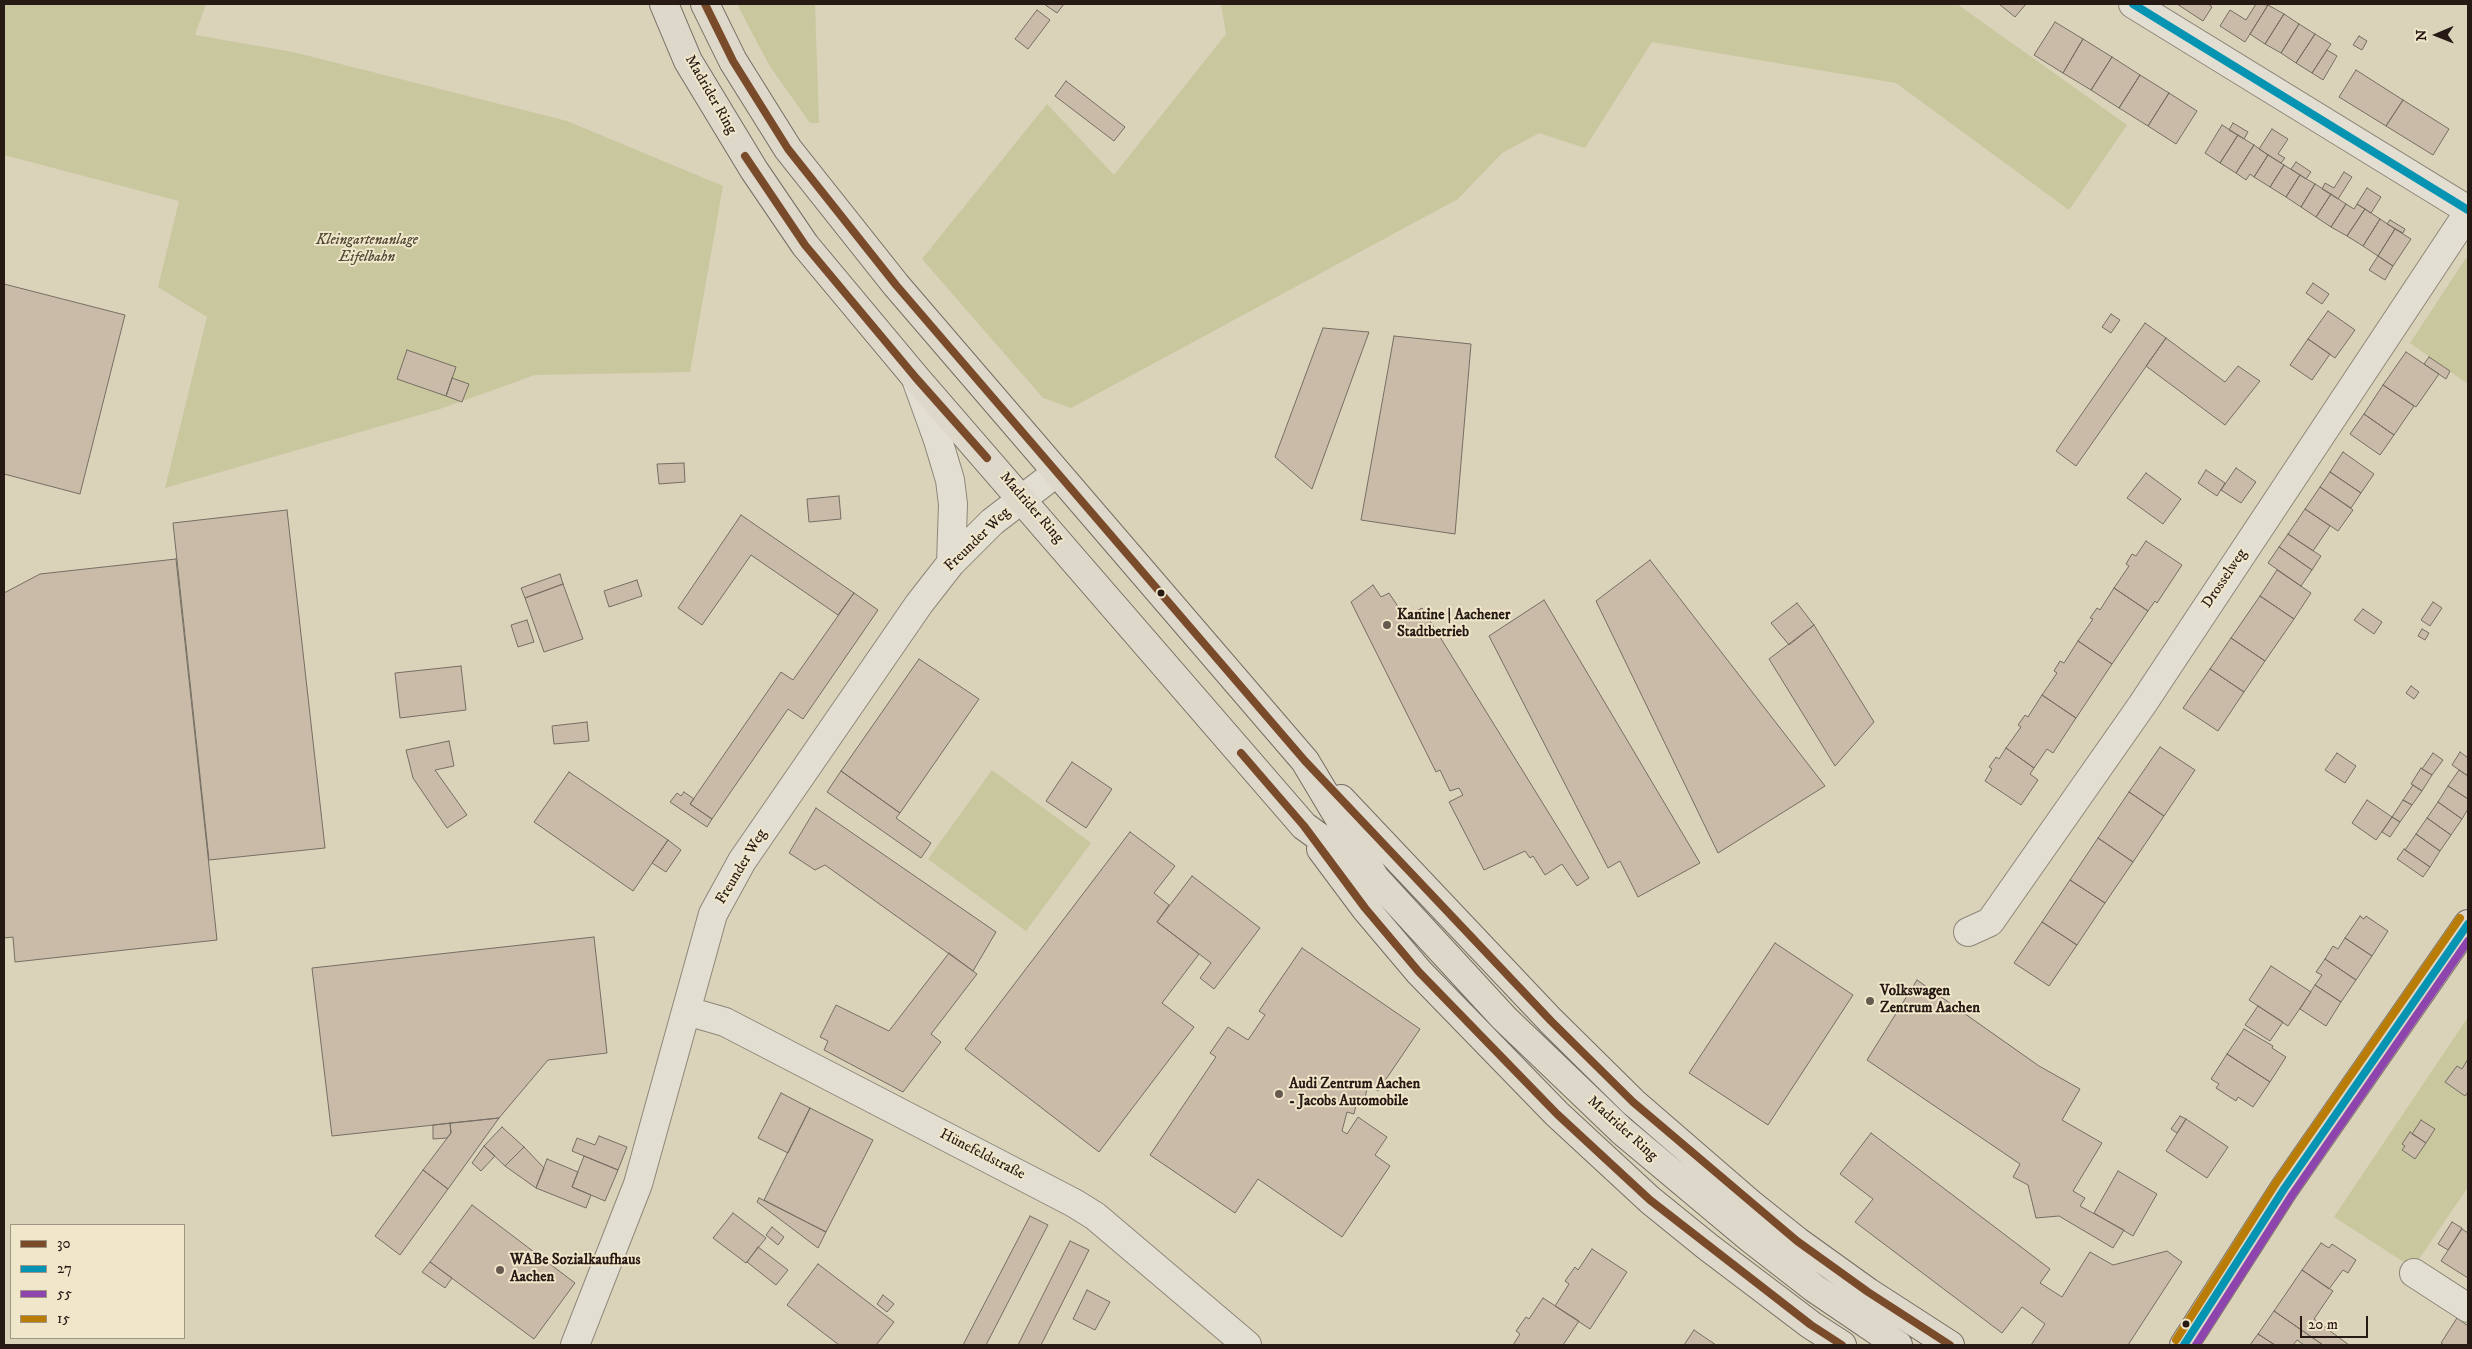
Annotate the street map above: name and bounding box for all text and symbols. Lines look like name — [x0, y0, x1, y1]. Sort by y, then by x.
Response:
north arrow — [2412, 10, 2462, 60]
text: N — [2413, 29, 2431, 41]
street label: Madrider Ring — [680, 52, 740, 138]
park label: Kleingartenanlage Eifelbahn — [316, 232, 418, 267]
street label: Madrider Ring — [995, 469, 1067, 547]
street label: Freunder Weg — [941, 504, 1015, 576]
street label: Drosselweg — [2199, 546, 2251, 612]
unlabelled marker — [1156, 588, 1166, 598]
place label: Kantine | Aachener Stadtbetrieb — [1397, 607, 1510, 642]
marker: Kantine | Aachener Stadtbetrieb — [1381, 619, 1393, 631]
street label: Freunder Weg — [713, 826, 771, 908]
place label: Volkswagen Zentrum Aachen — [1880, 983, 1980, 1018]
marker: Volkswagen Zentrum Aachen — [1864, 995, 1876, 1007]
place label: Audi Zentrum Aachen - Jacobs Automobile — [1289, 1076, 1420, 1111]
marker: Audi Zentrum Aachen - Jacobs Automobile — [1273, 1088, 1285, 1100]
street label: Madrider Ring — [1583, 1093, 1661, 1165]
street label: Hünefeldstraße — [936, 1126, 1028, 1184]
legend — [10, 1224, 185, 1339]
text: 30 — [57, 1234, 71, 1253]
place label: WABe Sozialkaufhaus Aachen — [510, 1252, 640, 1287]
text: 27 — [57, 1259, 72, 1278]
marker: WABe Sozialkaufhaus Aachen — [494, 1264, 506, 1276]
text: 55 — [57, 1284, 72, 1303]
scale bar — [2302, 1306, 2370, 1338]
text: 15 — [57, 1309, 70, 1328]
text: 20 m — [2308, 1315, 2338, 1334]
unlabelled marker — [2181, 1319, 2191, 1329]

